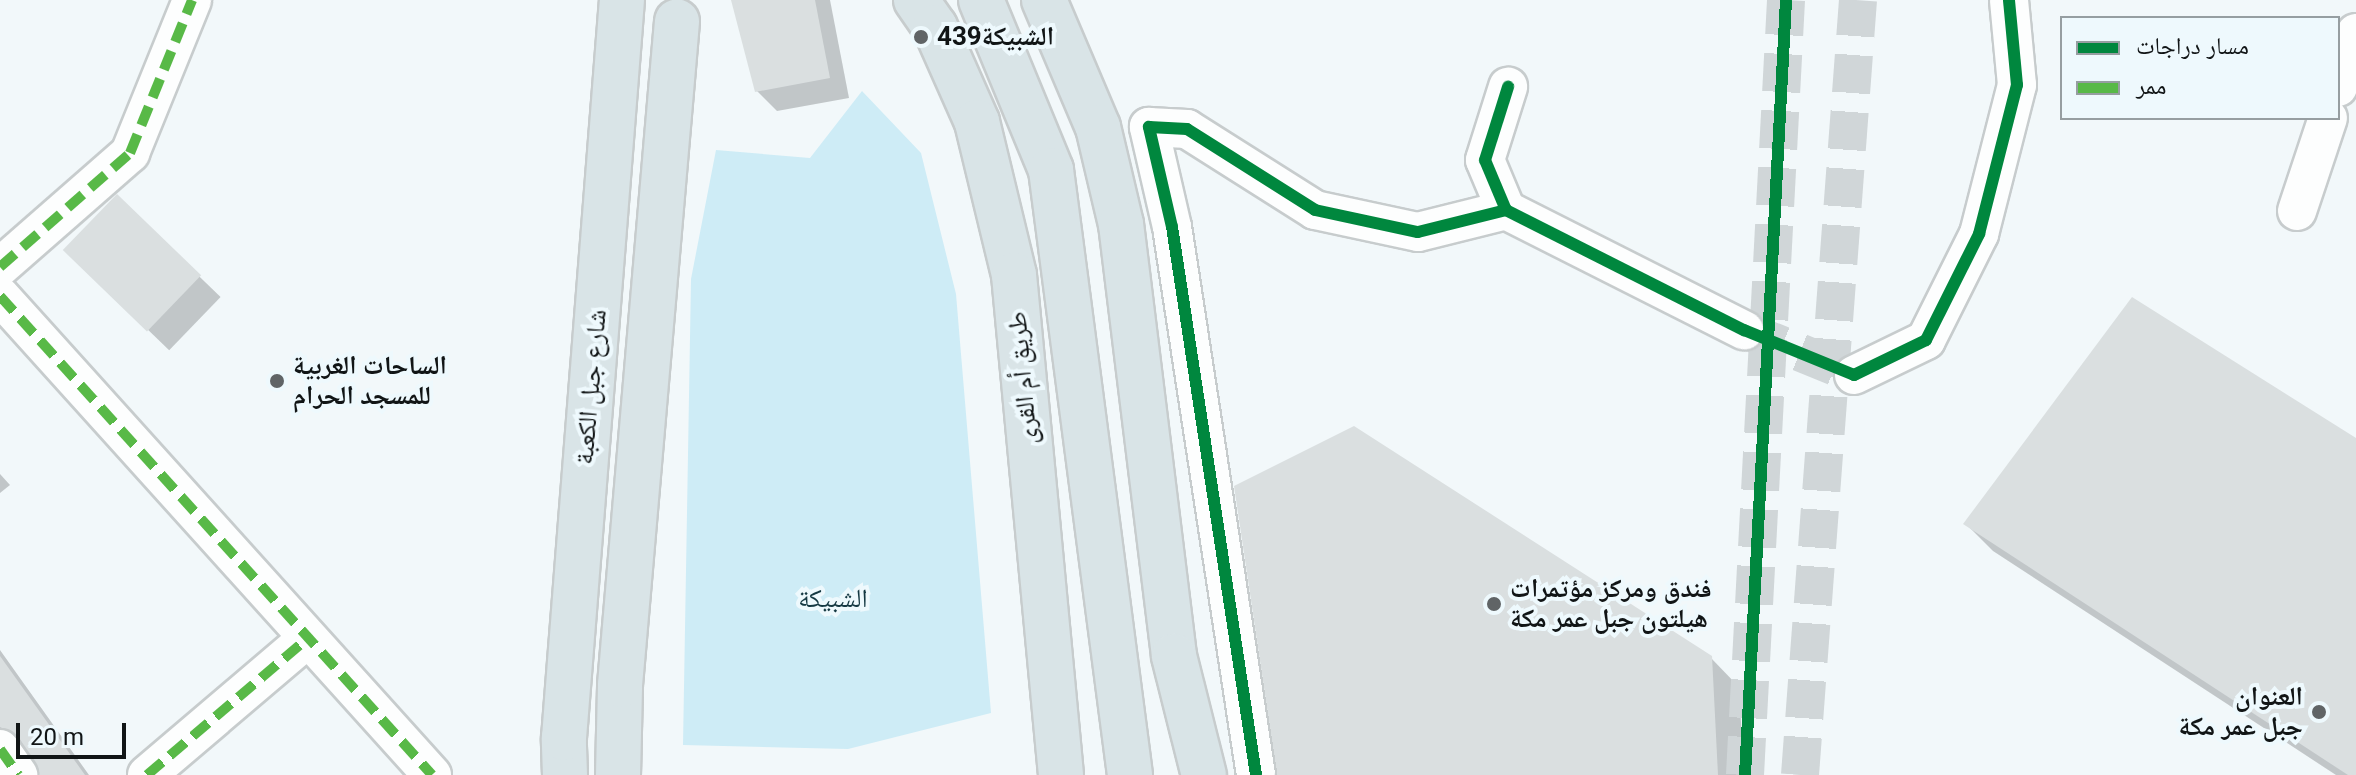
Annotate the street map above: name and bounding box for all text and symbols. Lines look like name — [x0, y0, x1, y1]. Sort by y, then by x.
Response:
legend — [2060, 16, 2340, 120]
place label: الشبيكة439 — [937, 21, 1054, 53]
marker: الشبيكة439 — [912, 28, 930, 46]
text: مسار دراجات — [2136, 32, 2249, 60]
text: ممر — [2136, 72, 2167, 100]
street label: شارع جبل الكعبة — [569, 308, 613, 466]
street label: طريق أم القرى — [1002, 310, 1044, 446]
place label: الساحات الغربية للمسجد الحرام — [293, 350, 447, 412]
marker: الساحات الغربية للمسجد الحرام — [268, 372, 286, 390]
place label: فندق ومركز مؤتمرات هيلتون جبل عمر مكة — [1510, 573, 1712, 634]
park label: الشبيكة — [798, 583, 868, 615]
marker: فندق ومركز مؤتمرات هيلتون جبل عمر مكة — [1485, 595, 1503, 613]
place label: العنوان جبل عمر مكة — [2179, 681, 2303, 742]
marker: العنوان جبل عمر مكة — [2310, 703, 2328, 721]
scale bar — [20, 707, 130, 757]
text: 20 m — [30, 723, 84, 751]

